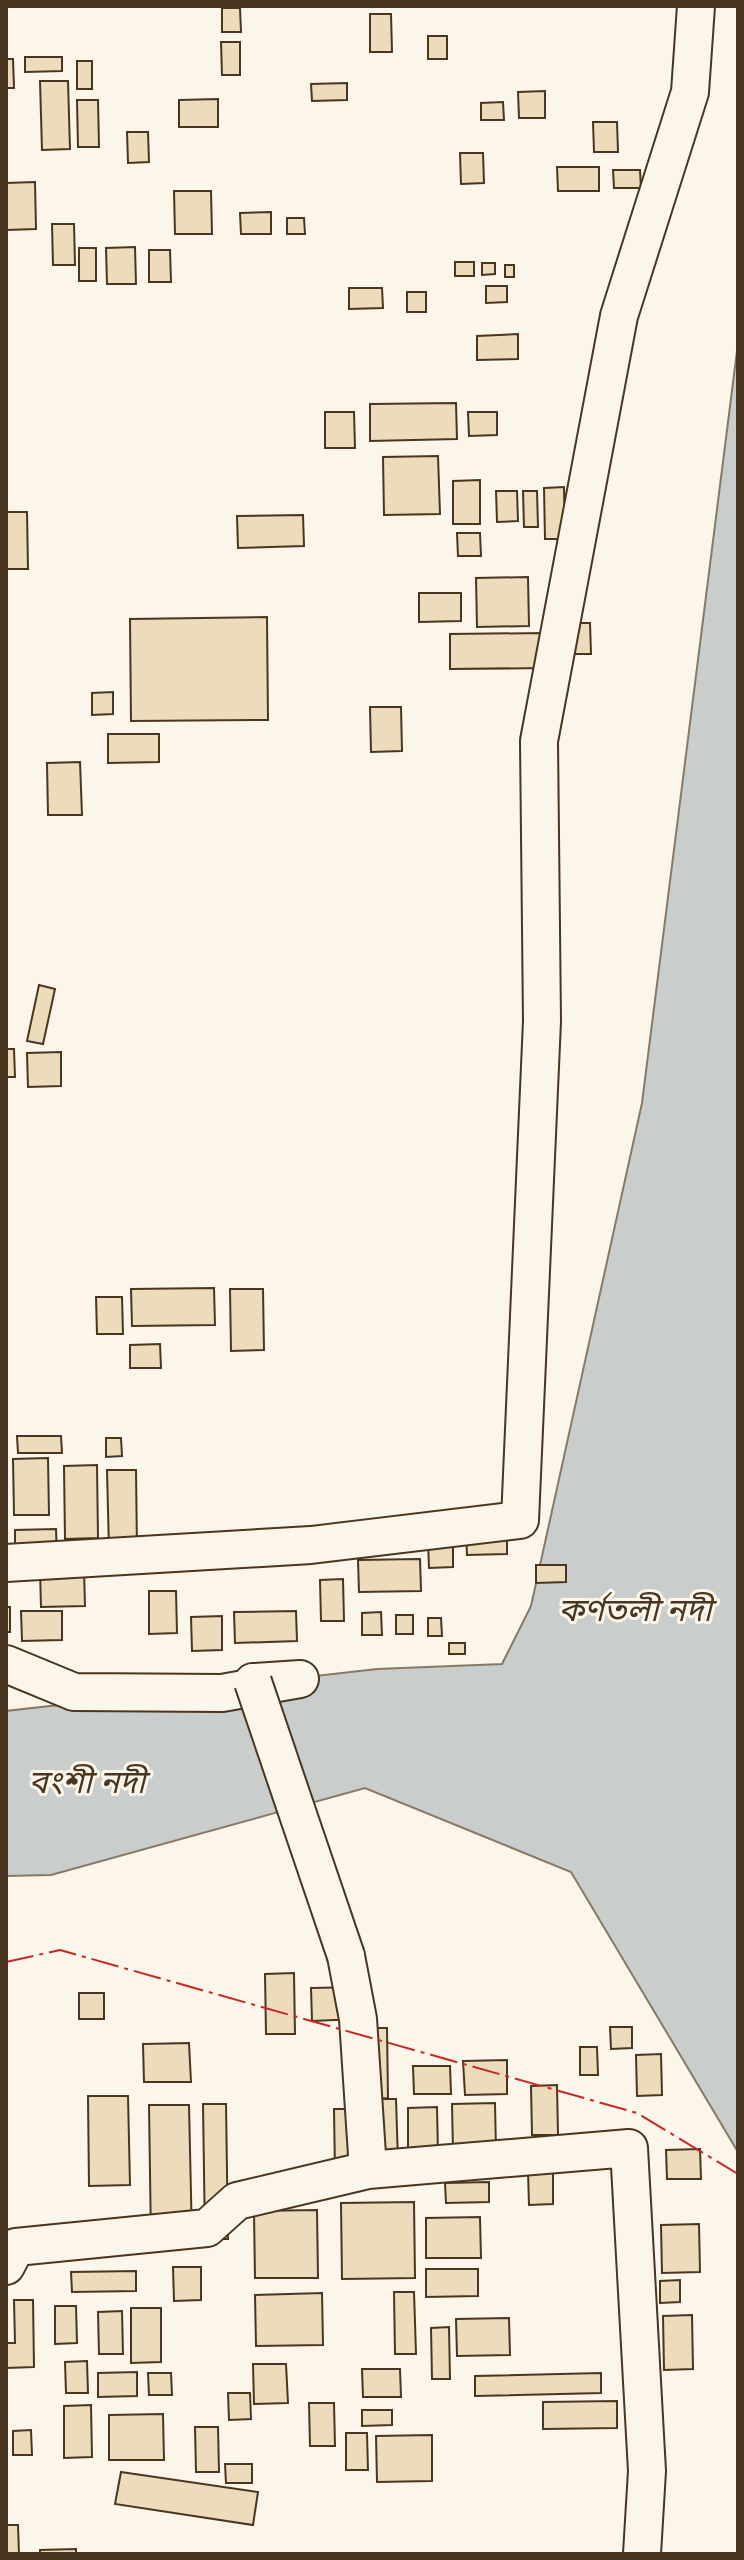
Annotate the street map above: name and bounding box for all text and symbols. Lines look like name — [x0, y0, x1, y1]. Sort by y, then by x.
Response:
water label: কর্ণতলী নদী — [558, 1591, 717, 1629]
water label: বংশী নদী — [29, 1763, 151, 1801]

